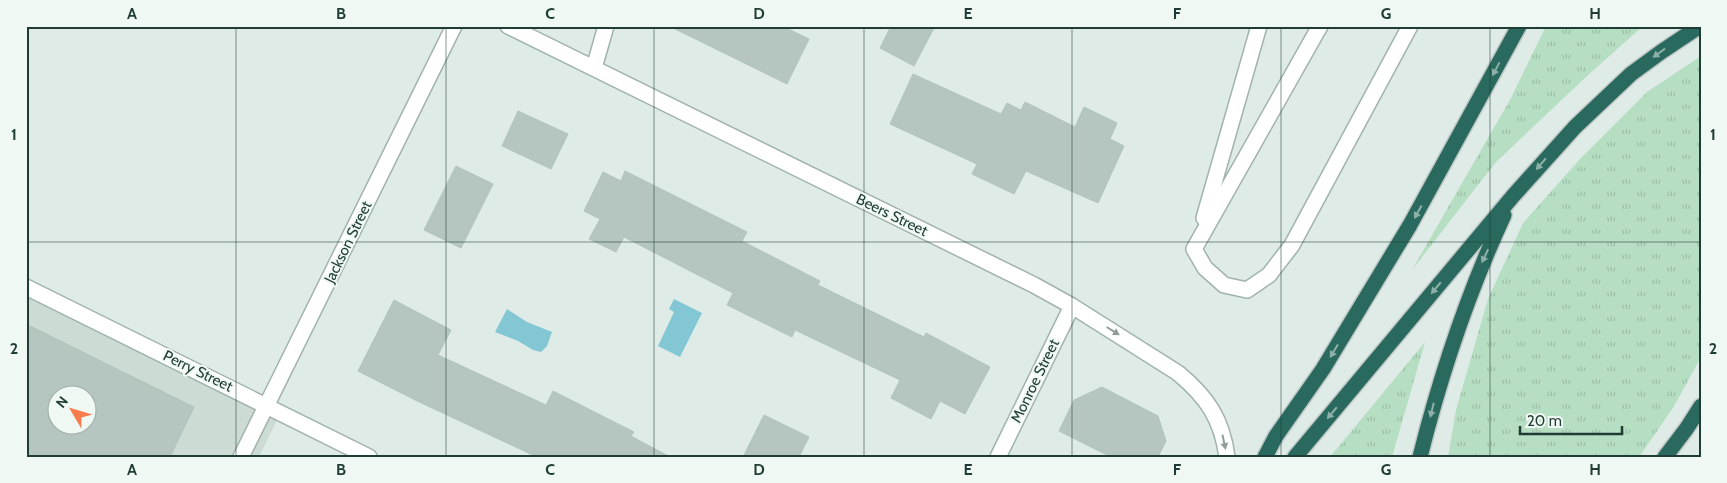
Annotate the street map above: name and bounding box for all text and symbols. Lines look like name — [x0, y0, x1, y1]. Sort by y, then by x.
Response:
text: A — [127, 4, 137, 23]
text: B — [336, 4, 346, 23]
text: C — [545, 4, 555, 23]
text: D — [753, 4, 765, 23]
text: E — [963, 4, 973, 23]
text: F — [1173, 4, 1182, 23]
text: G — [1381, 4, 1391, 23]
text: H — [1589, 4, 1601, 23]
one-way arrow — [1652, 48, 1666, 58]
one-way arrow — [1492, 62, 1500, 77]
text: 1 — [11, 125, 17, 144]
text: 1 — [1710, 125, 1716, 144]
one-way arrow — [1535, 157, 1546, 170]
street label: Beers Street — [853, 190, 931, 240]
street label: Jackson Street — [320, 198, 376, 287]
one-way arrow — [1413, 205, 1422, 218]
one-way arrow — [1480, 249, 1488, 263]
one-way arrow — [1431, 282, 1442, 294]
one-way arrow — [1107, 327, 1120, 336]
street label: Monroe Street — [1007, 336, 1063, 426]
text: 2 — [10, 339, 18, 358]
text: 2 — [1709, 339, 1717, 358]
one-way arrow — [1329, 344, 1338, 357]
street label: Perry Street — [160, 346, 236, 396]
north arrow — [48, 386, 98, 436]
text: N — [52, 393, 72, 411]
one-way arrow — [1428, 402, 1436, 417]
scale bar — [1520, 403, 1622, 435]
one-way arrow — [1327, 407, 1338, 419]
text: 20 m — [1527, 412, 1562, 430]
one-way arrow — [1220, 435, 1228, 450]
text: A — [127, 460, 137, 479]
text: B — [336, 460, 346, 479]
text: C — [545, 460, 555, 479]
text: D — [753, 460, 765, 479]
text: E — [963, 460, 973, 479]
text: F — [1173, 460, 1182, 479]
text: G — [1381, 460, 1391, 479]
text: H — [1589, 460, 1601, 479]

